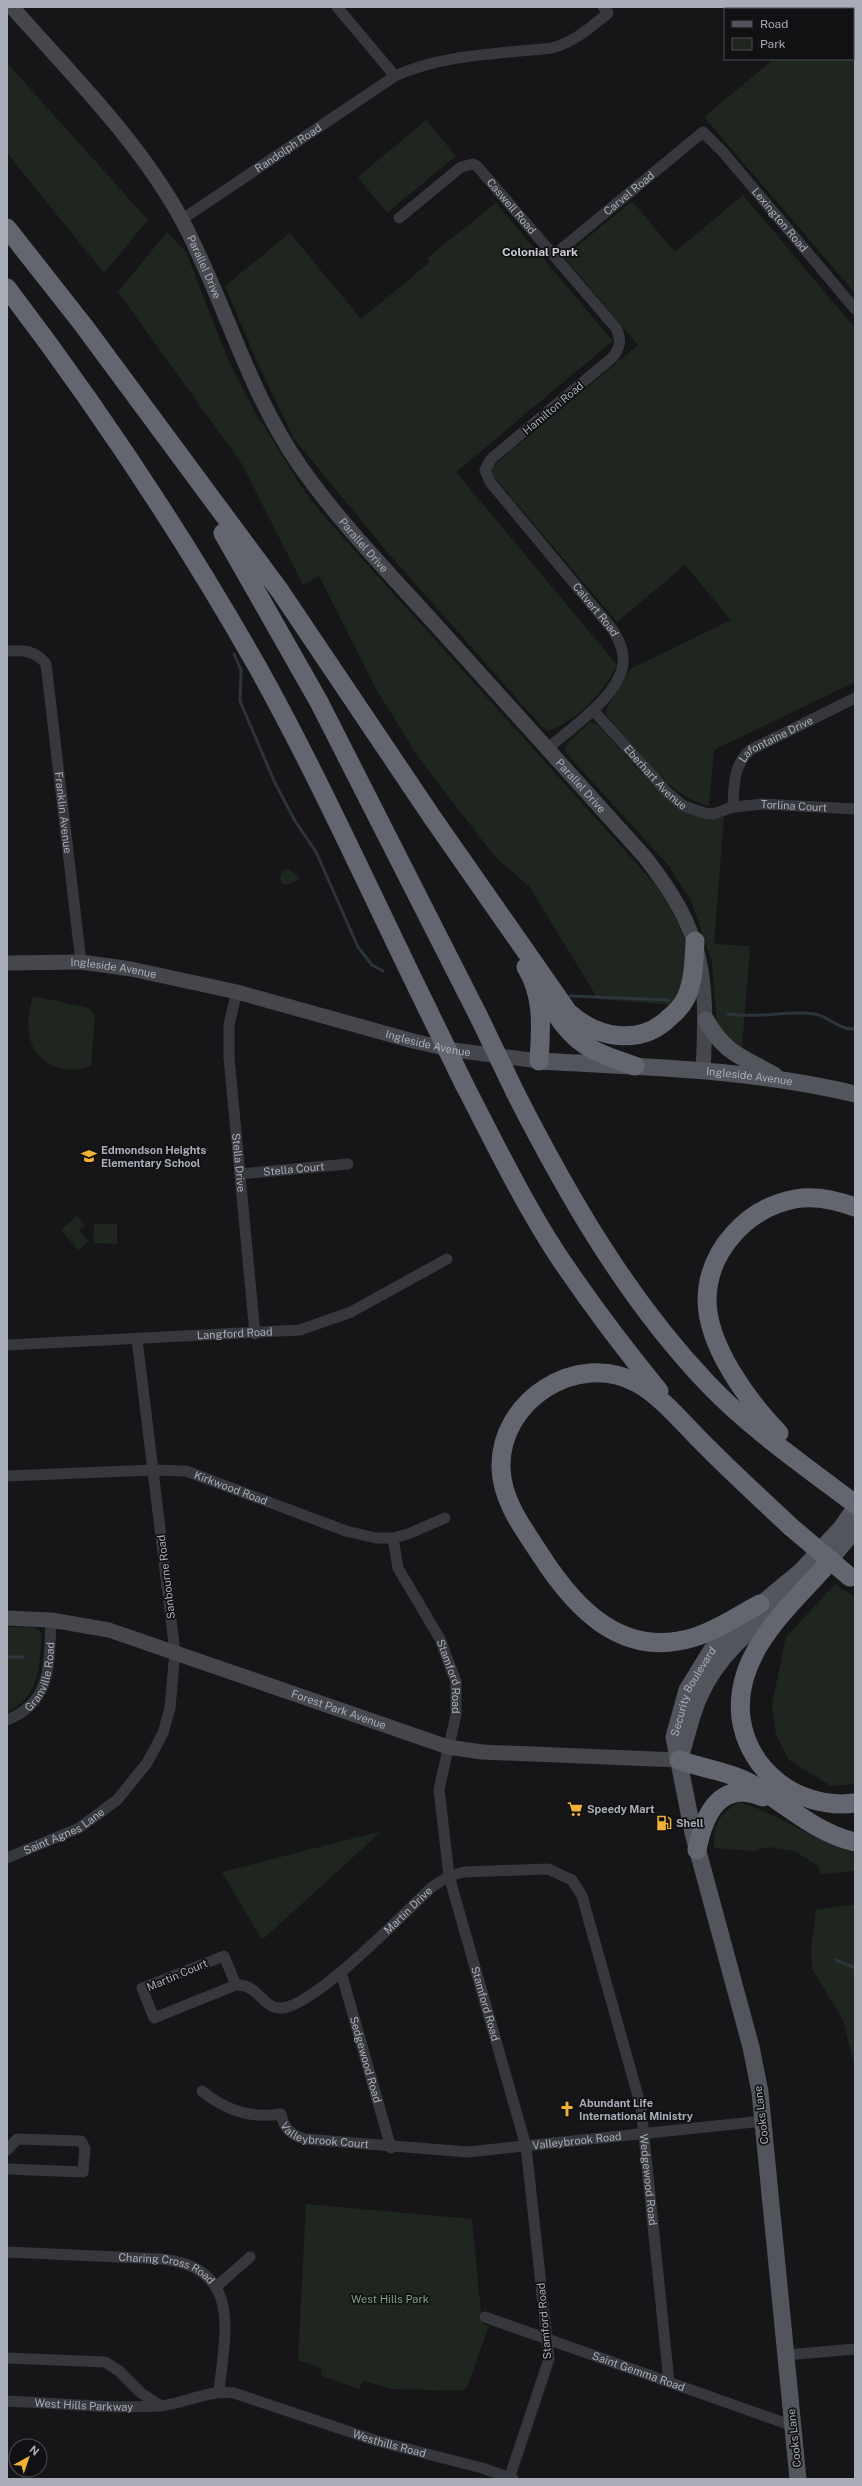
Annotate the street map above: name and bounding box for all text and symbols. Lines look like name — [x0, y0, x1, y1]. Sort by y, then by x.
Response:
legend — [724, 8, 854, 60]
text: Road — [760, 17, 788, 31]
text: Park — [760, 37, 786, 51]
street label: Randolph Road — [253, 121, 324, 175]
street label: Carvel Road — [601, 169, 656, 218]
street label: Caswell Road — [484, 176, 538, 236]
street label: Lexington Road — [750, 185, 810, 254]
street label: Parallel Drive — [185, 233, 223, 300]
district label: Colonial Park — [502, 245, 578, 259]
street label: Hamilton Road — [520, 379, 586, 437]
street label: Parallel Drive — [337, 516, 391, 575]
street label: Calvert Road — [570, 580, 621, 638]
street label: Lafontaine Drive — [736, 714, 815, 764]
street label: Eberhart Avenue — [622, 743, 689, 812]
street label: Parallel Drive — [553, 756, 608, 815]
street label: Franklin Avenue — [53, 771, 74, 854]
street label: Torlina Court — [761, 798, 827, 813]
street label: Ingleside Avenue — [70, 956, 158, 980]
street label: Ingleside Avenue — [384, 1028, 472, 1058]
street label: Ingleside Avenue — [706, 1065, 794, 1088]
street label: Stella Drive — [230, 1133, 248, 1193]
place label: Edmondson Heights Elementary School — [101, 1144, 207, 1169]
school or university icon: Edmondson Heights Elementary School — [80, 1147, 98, 1165]
street label: Stella Court — [263, 1160, 325, 1178]
street label: Langford Road — [197, 1325, 273, 1341]
street label: Kirkwood Road — [193, 1469, 269, 1507]
street label: Sanbourne Road — [155, 1534, 177, 1620]
street label: Stamford Road — [435, 1638, 463, 1714]
street label: Granville Road — [22, 1642, 56, 1714]
street label: Security Boulevard — [668, 1644, 718, 1738]
street label: Forest Park Avenue — [290, 1687, 388, 1731]
supermarket icon: Speedy Mart — [566, 1800, 584, 1818]
place label: Speedy Mart — [587, 1803, 655, 1815]
street label: Saint Agnes Lane — [22, 1806, 107, 1857]
fuel station icon: Shell — [655, 1814, 673, 1832]
place label: Shell — [676, 1817, 704, 1829]
street label: Martin Drive — [381, 1884, 434, 1936]
street label: Martin Court — [145, 1957, 209, 1993]
street label: Stamford Road — [469, 1965, 502, 2042]
street label: Sedgewood Road — [348, 2015, 384, 2104]
street label: Cooks Lane — [751, 2085, 771, 2145]
place label: Abundant Life International Ministry — [579, 2097, 694, 2122]
church icon: Abundant Life International Ministry — [558, 2100, 576, 2118]
street label: Valleybrook Court — [278, 2120, 369, 2150]
street label: Valleybrook Road — [532, 2130, 622, 2151]
street label: Wedgewood Road — [638, 2133, 659, 2226]
street label: Charing Cross Road — [118, 2251, 217, 2286]
street label: Stamford Road — [535, 2282, 553, 2360]
park label: West Hills Park — [351, 2293, 429, 2305]
street label: Saint Gemma Road — [591, 2349, 687, 2393]
street label: West Hills Parkway — [34, 2396, 133, 2413]
street label: Cooks Lane — [785, 2408, 803, 2468]
street label: Westhills Road — [351, 2427, 427, 2459]
north arrow — [8, 2438, 48, 2478]
text: N — [27, 2443, 42, 2458]

